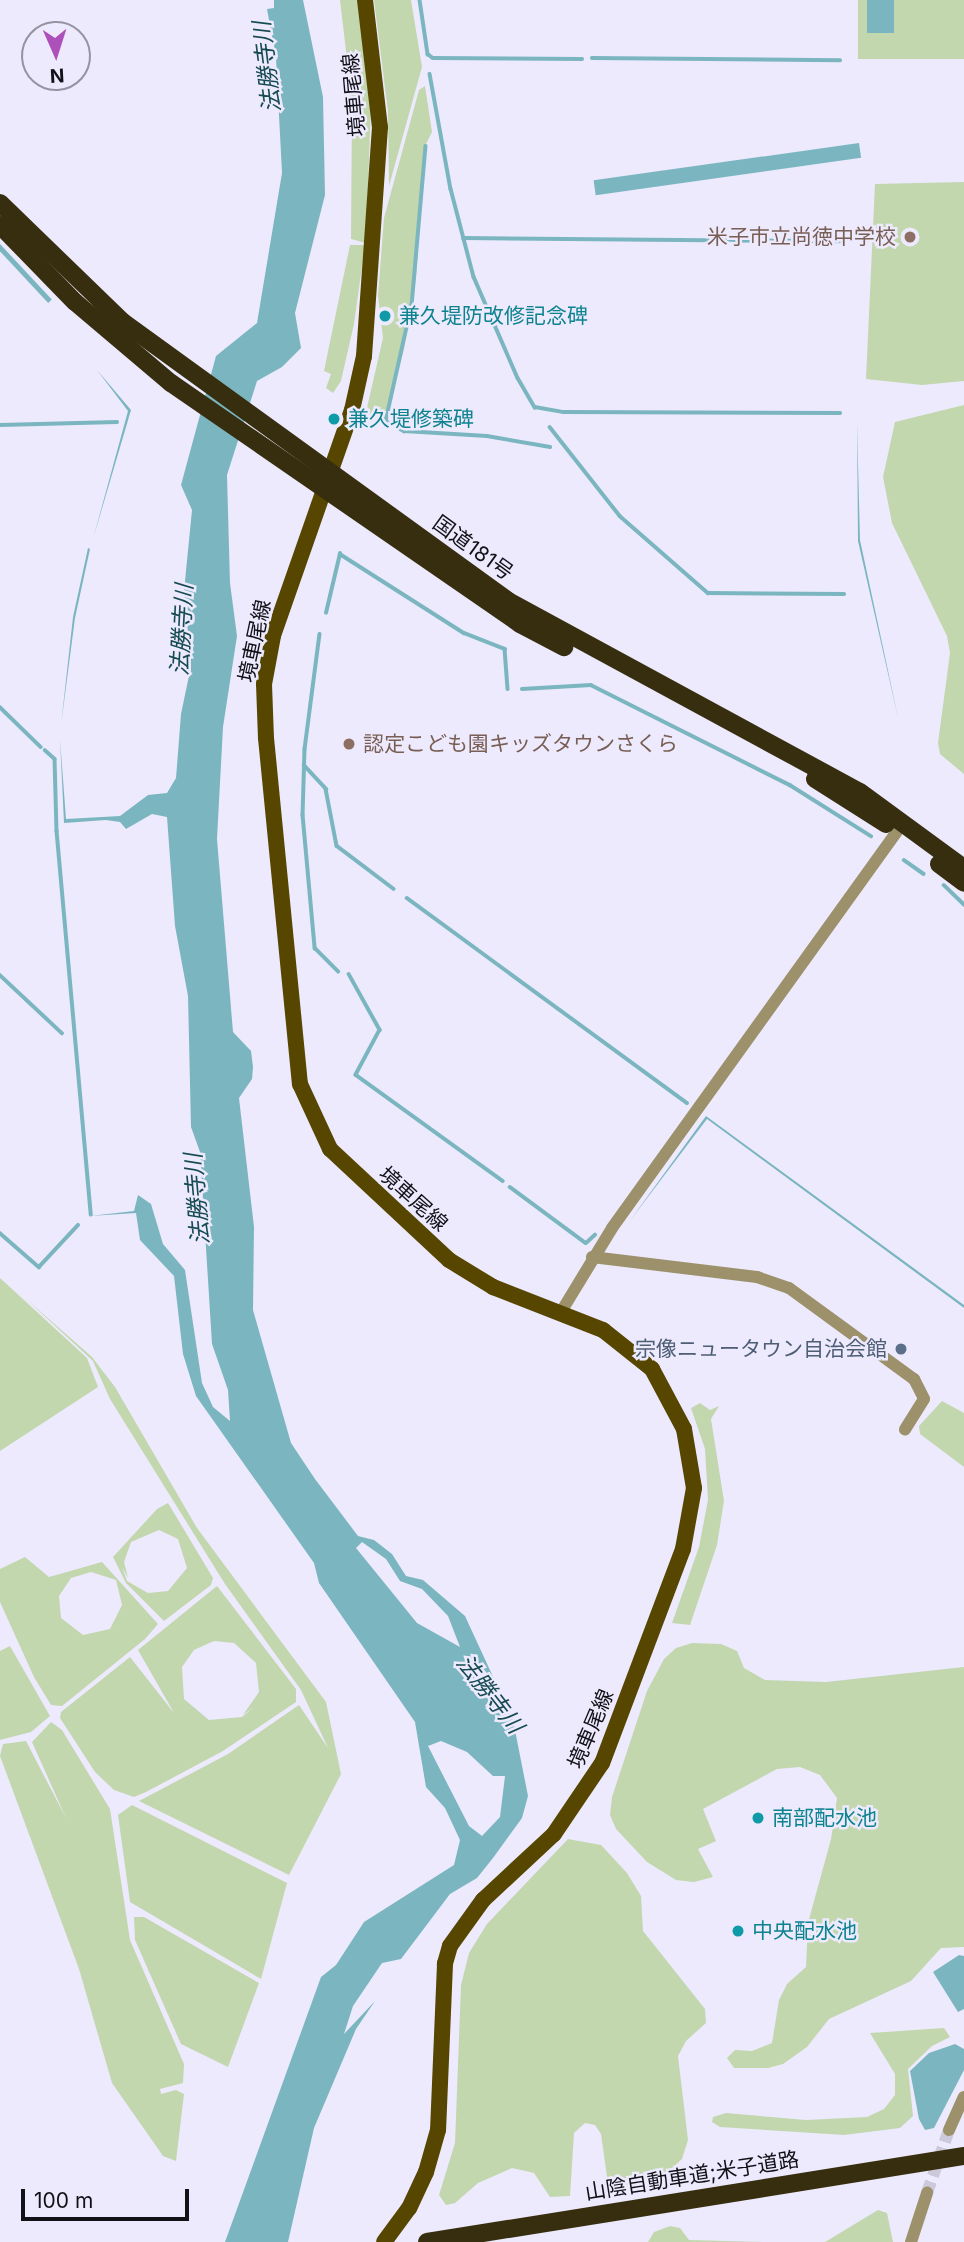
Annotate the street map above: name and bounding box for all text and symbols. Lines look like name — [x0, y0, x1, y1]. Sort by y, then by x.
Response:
water label: 法勝寺川 — [248, 20, 286, 114]
north arrow — [21, 21, 91, 91]
street label: 境車尾線 — [338, 52, 370, 138]
text: N — [49, 64, 65, 87]
place label: 米子市立尚徳中学校 — [707, 224, 896, 250]
marker: 米子市立尚徳中学校 — [902, 229, 918, 245]
place label: 兼久堤防改修記念碑 — [399, 303, 588, 329]
marker: 兼久堤防改修記念碑 — [377, 308, 393, 324]
place label: 兼久堤修築碑 — [348, 406, 474, 432]
marker: 兼久堤修築碑 — [326, 411, 342, 427]
street label: 国道181号 — [428, 510, 518, 586]
water label: 法勝寺川 — [166, 583, 198, 677]
street label: 境車尾線 — [234, 597, 276, 685]
place label: 認定こども園キッズタウンさくら — [363, 731, 678, 757]
marker: 認定こども園キッズタウンさくら — [341, 736, 357, 752]
water label: 法勝寺川 — [179, 1152, 215, 1246]
street label: 境車尾線 — [373, 1162, 453, 1236]
place label: 宗像ニュータウン自治会館 — [635, 1336, 887, 1362]
marker: 宗像ニュータウン自治会館 — [893, 1341, 909, 1357]
water label: 法勝寺川 — [451, 1649, 529, 1739]
street label: 境車尾線 — [563, 1685, 619, 1773]
place label: 南部配水池 — [772, 1805, 877, 1831]
marker: 南部配水池 — [750, 1810, 766, 1826]
place label: 中央配水池 — [752, 1918, 857, 1944]
marker: 中央配水池 — [730, 1923, 746, 1939]
street label: 山陰自動車道;米子道路 — [583, 2147, 801, 2205]
scale bar — [24, 2176, 192, 2220]
text: 100 m — [34, 2188, 93, 2213]

